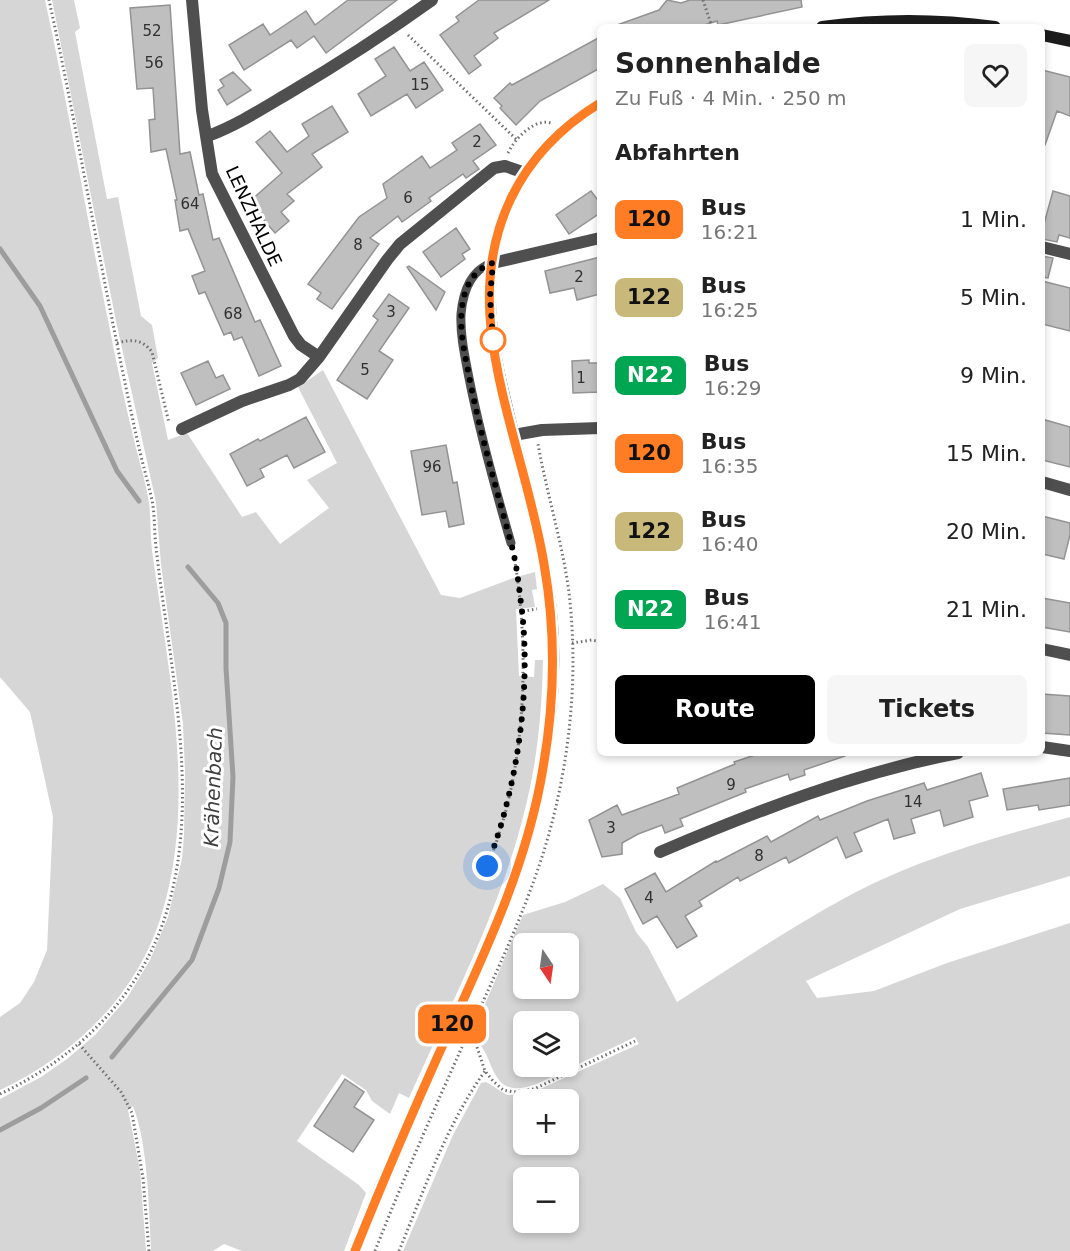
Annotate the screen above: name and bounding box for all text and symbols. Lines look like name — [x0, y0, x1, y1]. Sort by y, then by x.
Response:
house number: 52 — [142, 22, 162, 40]
button: heart — [964, 44, 1027, 107]
text: Sonnenhalde — [615, 47, 821, 80]
house number: 56 — [144, 54, 164, 72]
house number: 15 — [410, 76, 430, 94]
text: Zu Fuß · 4 Min. · 250 m — [615, 86, 847, 110]
house number: 2 — [472, 133, 482, 151]
text: Abfahrten — [615, 140, 740, 165]
street label: LENZHALDE — [222, 162, 286, 270]
house number: 6 — [403, 189, 413, 207]
house number: 64 — [180, 195, 200, 213]
text: Bus — [701, 195, 746, 220]
text: 120 — [627, 207, 671, 231]
text: 1 Min. — [960, 207, 1027, 232]
text: 16:21 — [701, 220, 758, 244]
house number: 8 — [353, 236, 363, 254]
house number: 2 — [574, 268, 584, 286]
text: Bus — [701, 273, 746, 298]
text: 122 — [627, 285, 671, 309]
text: 5 Min. — [960, 285, 1027, 310]
text: 16:25 — [701, 298, 758, 322]
house number: 3 — [386, 303, 396, 321]
house number: 68 — [223, 305, 243, 323]
unlabelled marker — [480, 327, 506, 353]
text: Bus — [704, 351, 749, 376]
house number: 5 — [360, 361, 370, 379]
text: N22 — [627, 363, 674, 387]
text: 9 Min. — [960, 363, 1027, 388]
house number: 1 — [576, 369, 586, 387]
text: 16:29 — [704, 376, 761, 400]
text: Bus — [701, 429, 746, 454]
text: 120 — [627, 441, 671, 465]
text: 15 Min. — [946, 441, 1027, 466]
text: 16:35 — [701, 454, 758, 478]
house number: 96 — [422, 458, 442, 476]
text: Bus — [701, 507, 746, 532]
text: 122 — [627, 519, 671, 543]
text: 20 Min. — [946, 519, 1027, 544]
text: 16:40 — [701, 532, 758, 556]
text: Bus — [704, 585, 749, 610]
text: N22 — [627, 597, 674, 621]
text: 21 Min. — [946, 597, 1027, 622]
text: 16:41 — [704, 610, 761, 634]
button: Route — [615, 675, 815, 744]
button: Tickets — [827, 675, 1027, 744]
water label: Krähenbach — [199, 727, 227, 847]
house number: 9 — [726, 776, 736, 794]
house number: 14 — [903, 793, 923, 811]
house number: 3 — [606, 819, 616, 837]
house number: 8 — [754, 847, 764, 865]
your location — [472, 851, 502, 881]
house number: 4 — [644, 889, 654, 907]
north arrow — [513, 933, 579, 999]
map controls — [513, 933, 579, 1233]
line badge: 120 — [418, 1004, 486, 1044]
button: layers — [513, 1011, 579, 1077]
text: 120 — [430, 1012, 474, 1036]
button: + — [513, 1089, 579, 1155]
button: − — [513, 1167, 579, 1233]

